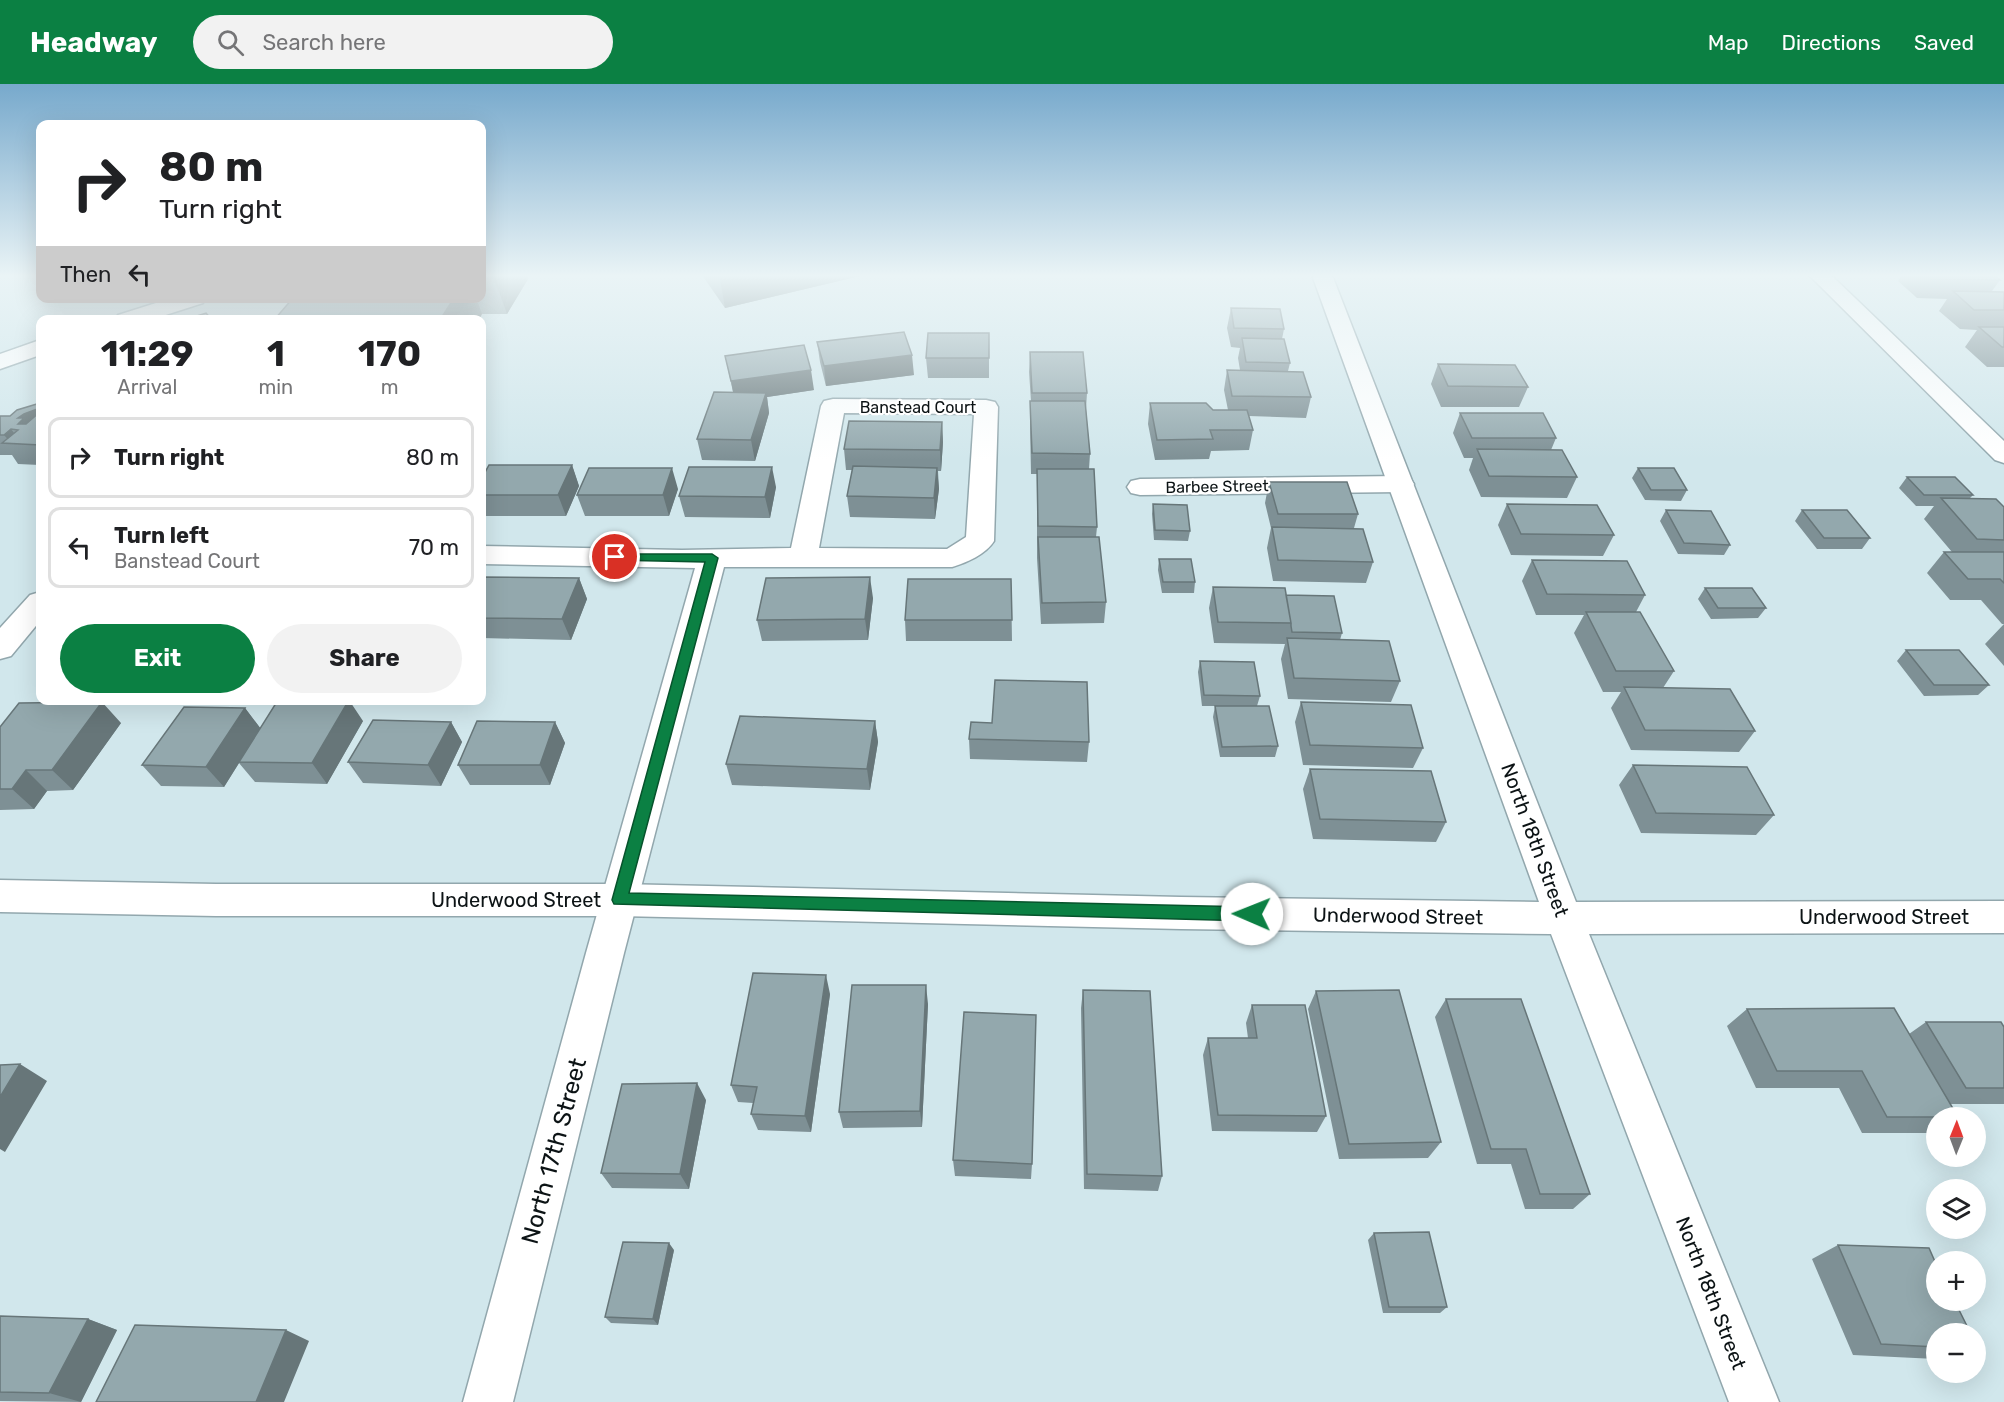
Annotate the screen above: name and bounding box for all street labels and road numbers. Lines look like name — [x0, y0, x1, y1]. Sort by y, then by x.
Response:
street label: Banstead Court — [860, 398, 976, 417]
street label: Barbee Street — [1165, 476, 1269, 497]
street label: North 18th Street — [1496, 760, 1574, 920]
street label: Underwood Street — [431, 888, 601, 912]
street label: Underwood Street — [1313, 903, 1483, 929]
street label: Underwood Street — [1799, 905, 1969, 929]
street label: North 17th Street — [516, 1055, 592, 1247]
street label: North 18th Street — [1671, 1213, 1751, 1373]

